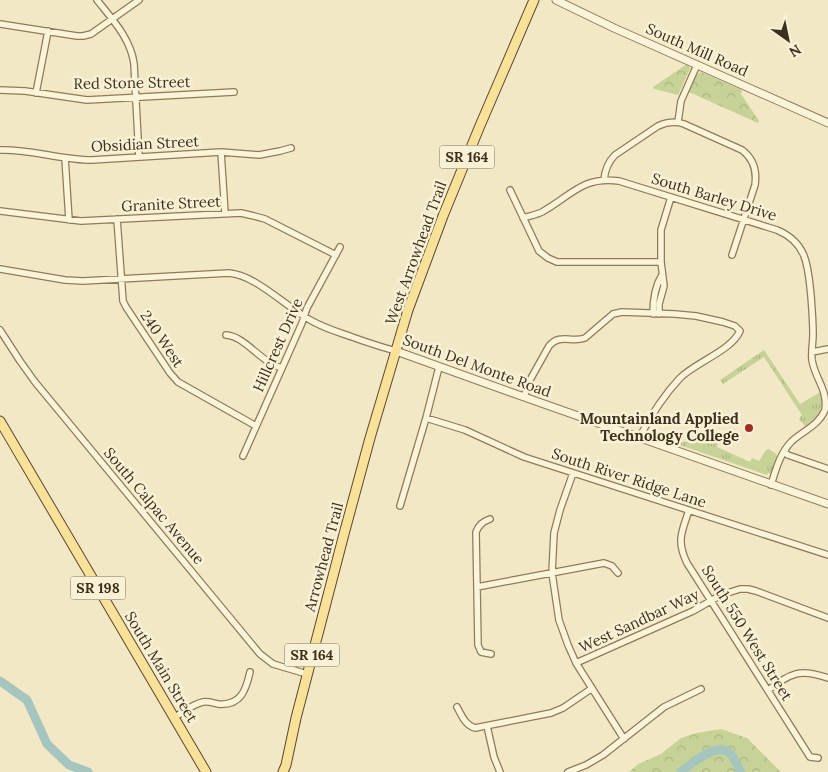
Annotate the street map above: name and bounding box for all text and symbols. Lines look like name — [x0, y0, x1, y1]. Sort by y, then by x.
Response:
north arrow — [763, 15, 813, 65]
street label: South Mill Road — [643, 19, 751, 81]
text: N — [785, 40, 805, 61]
street label: Red Stone Street — [73, 72, 191, 93]
street label: Obsidian Street — [90, 131, 200, 156]
road number: SR 164 — [440, 146, 494, 168]
street label: South Barley Drive — [649, 168, 779, 225]
street label: West Arrowhead Trail — [381, 178, 450, 327]
street label: Granite Street — [121, 191, 221, 216]
street label: Hillcrest Drive — [248, 295, 307, 395]
street label: 240 West — [137, 307, 188, 371]
street label: South Del Monte Road — [400, 330, 554, 401]
place label: Mountainland Applied Technology College — [580, 409, 739, 445]
marker: Mountainland Applied Technology College — [743, 422, 755, 434]
street label: South Calpac Avenue — [100, 443, 209, 568]
street label: South River Ridge Lane — [549, 444, 709, 512]
street label: Arrowhead Trail — [300, 500, 347, 615]
street label: South 550 West Street — [698, 561, 797, 704]
road number: SR 198 — [70, 576, 126, 600]
street label: West Sandbar Way — [576, 584, 702, 657]
street label: South Main Street — [121, 608, 202, 726]
road number: SR 164 — [284, 644, 340, 666]

